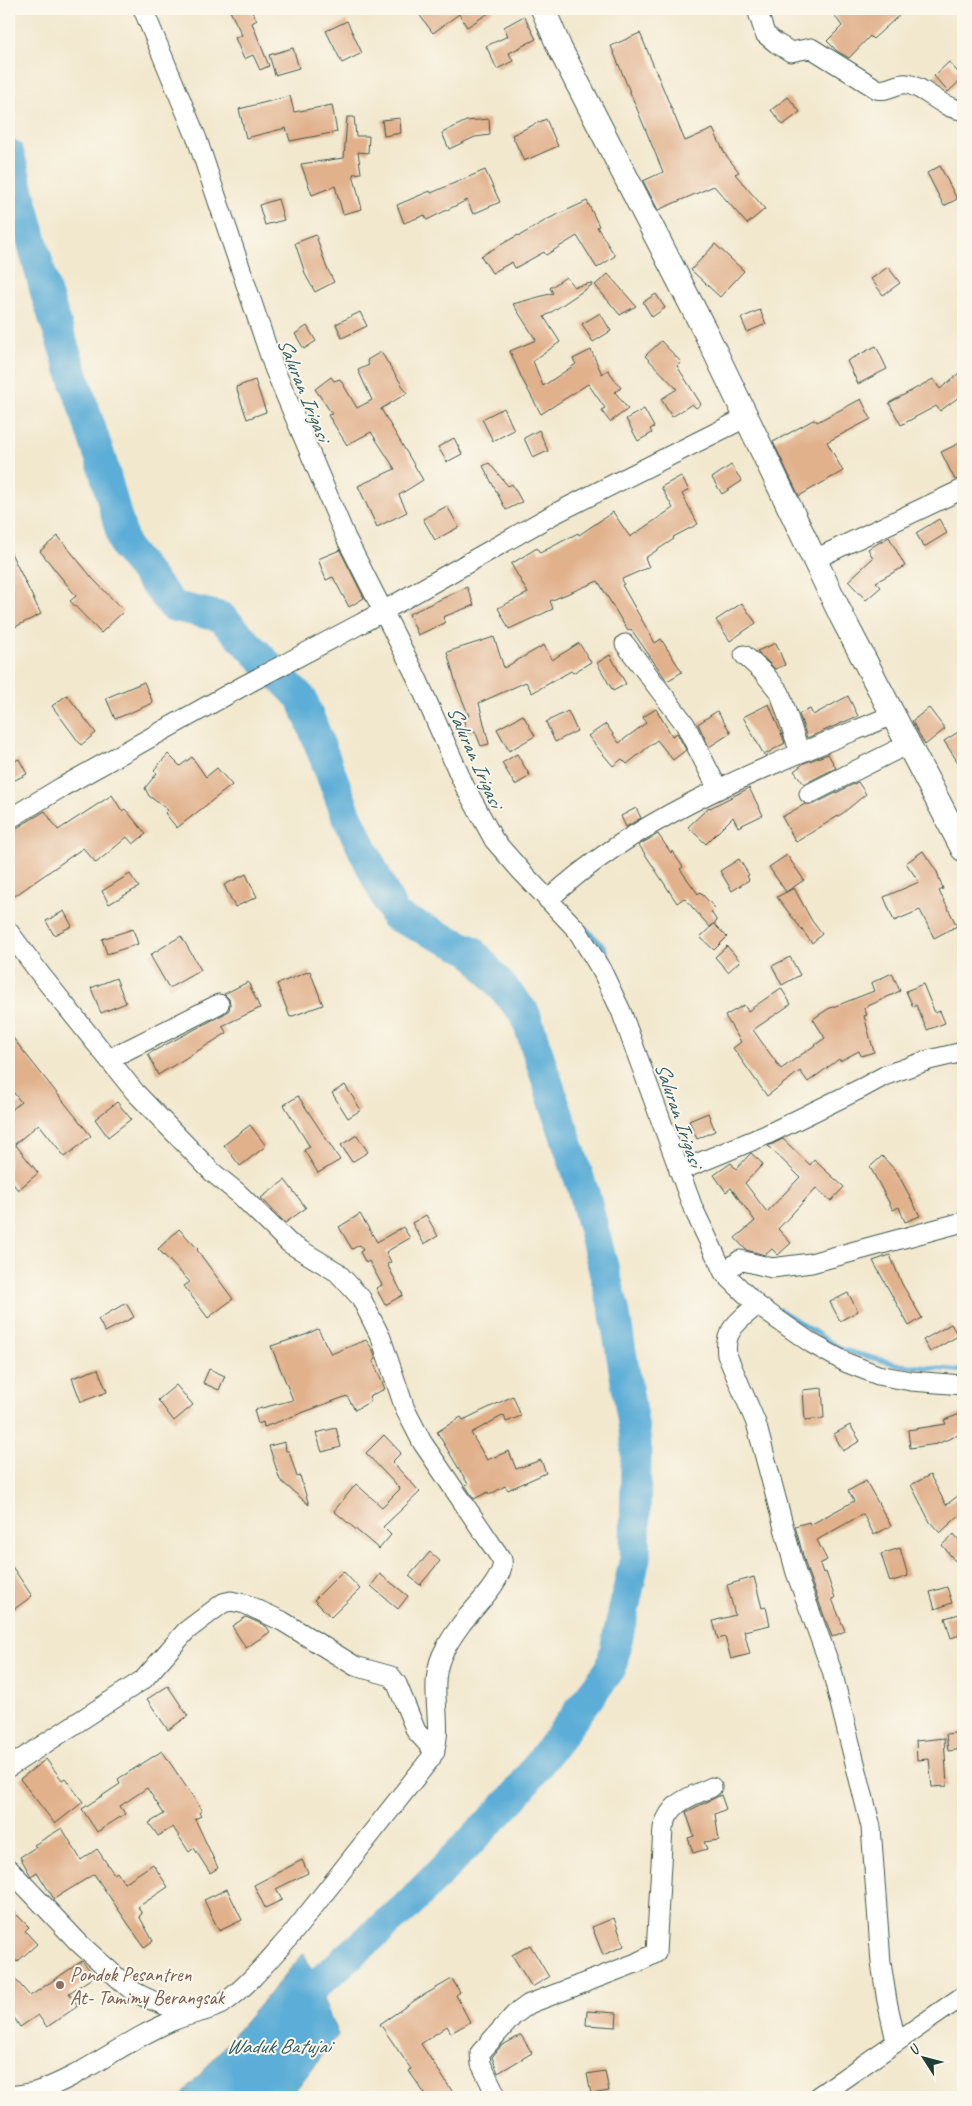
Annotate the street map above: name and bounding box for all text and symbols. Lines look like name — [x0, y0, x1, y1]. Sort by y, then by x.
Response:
water label: Saluran Irigasi — [272, 334, 338, 449]
water label: Saluran Irigasi — [441, 701, 511, 815]
water label: Saluran Irigasi — [649, 1059, 711, 1174]
place label: Pondok Pesantren At- Tamimy Berangsak — [70, 1962, 226, 2010]
marker: Pondok Pesantren At- Tamimy Berangsak — [54, 1979, 66, 1991]
water label: Waduk Batujai — [226, 2033, 335, 2059]
north arrow — [900, 2034, 950, 2084]
text: U — [905, 2040, 925, 2058]

